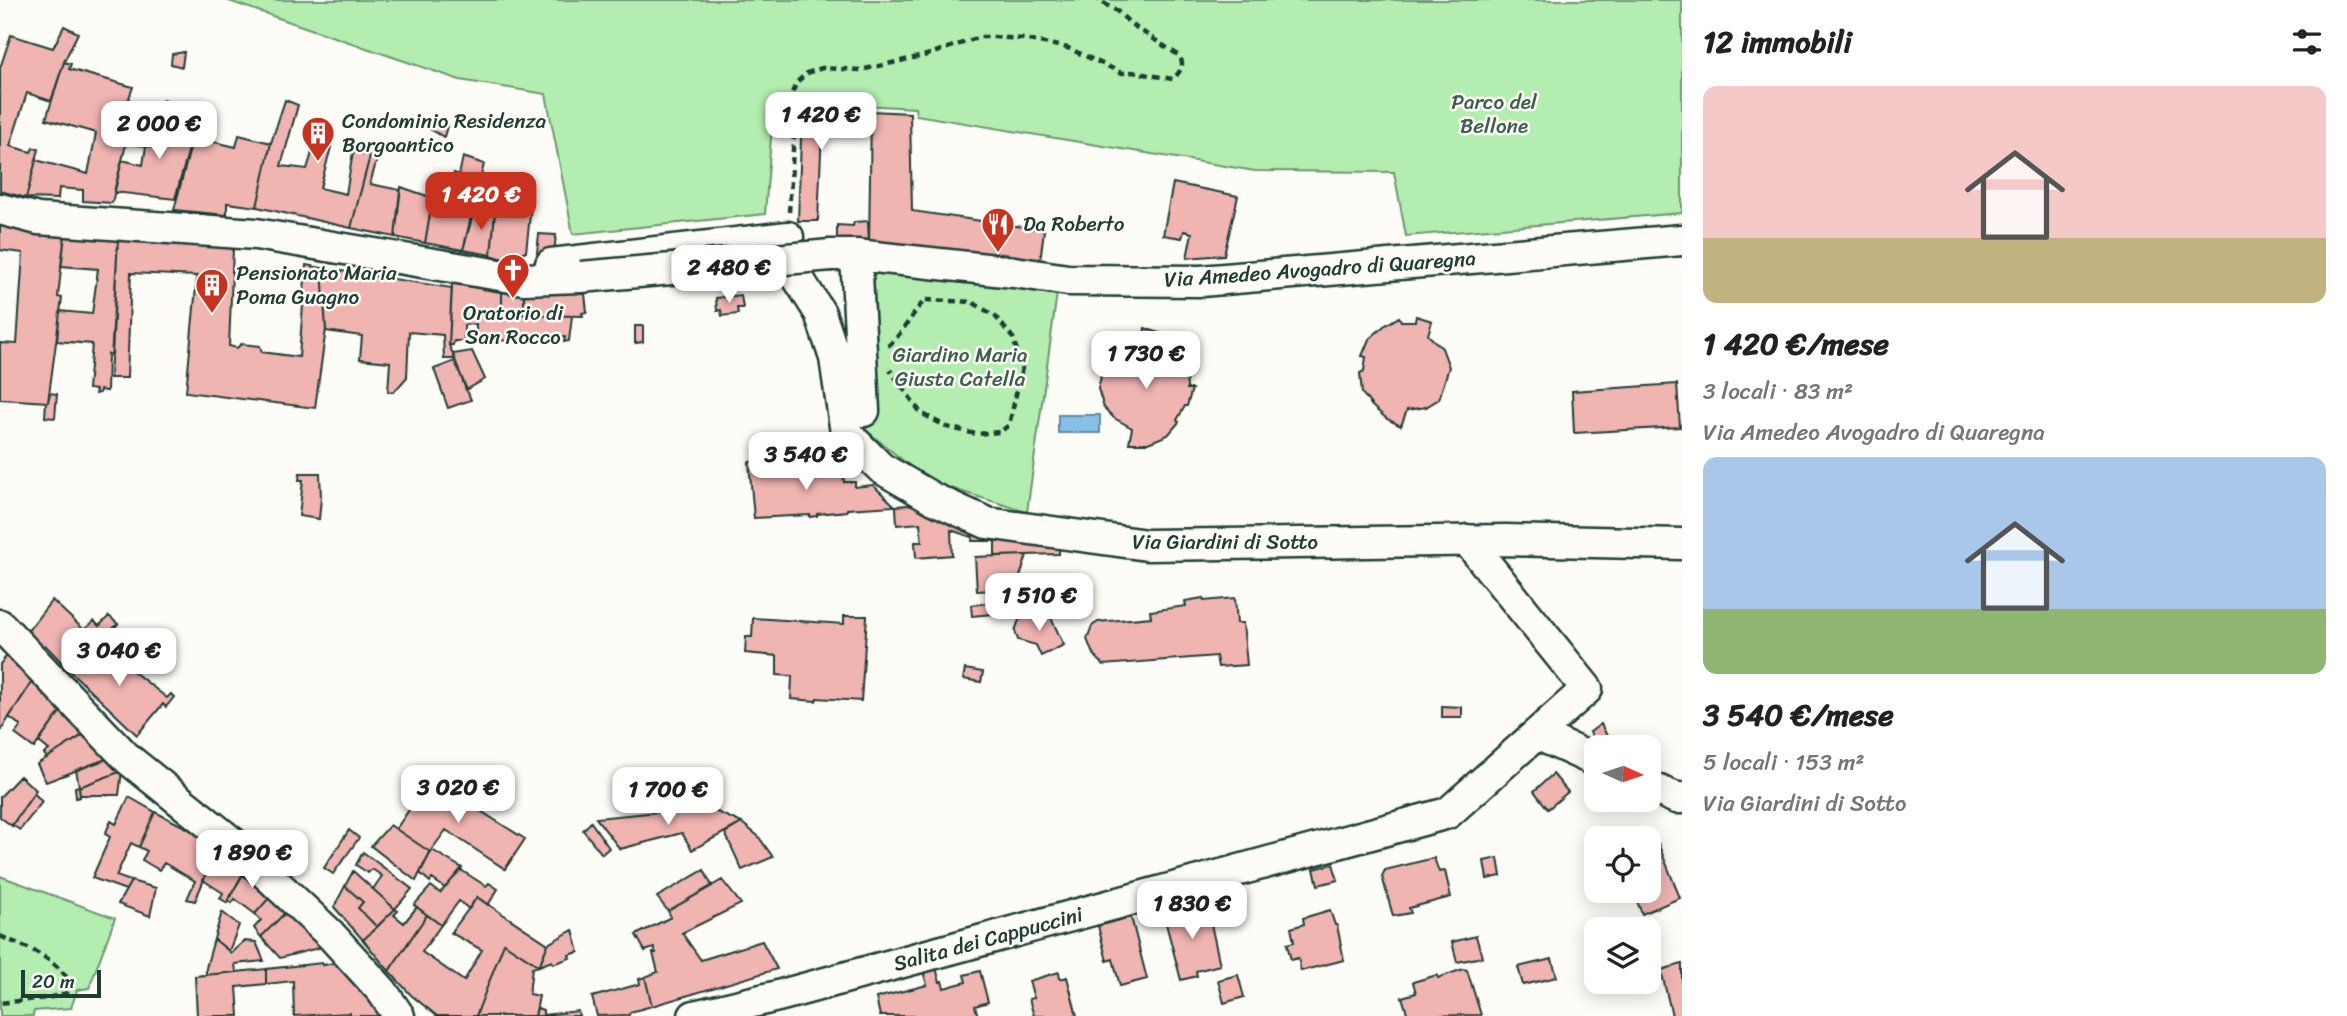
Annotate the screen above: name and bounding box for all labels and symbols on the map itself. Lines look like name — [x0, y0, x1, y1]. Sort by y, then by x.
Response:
park label: Parco del Bellone — [1451, 83, 1538, 145]
pin: 1 420 € — [756, 92, 886, 152]
pin: 2 000 € — [94, 102, 224, 161]
place label: Condominio Residenza Borgoantico — [342, 102, 546, 164]
building icon: Condominio Residenza Borgoantico — [299, 114, 337, 163]
pin: 1 420 € — [416, 173, 546, 232]
restaurant icon: Da Roberto — [979, 205, 1017, 254]
place label: Da Roberto — [1023, 205, 1125, 243]
street label: Via Amedeo Avogadro di Quaregna — [1163, 239, 1477, 299]
pin: 2 480 € — [664, 246, 794, 305]
church icon: Oratorio di San Rocco — [494, 251, 532, 300]
place label: Pensionato Maria Poma Guagno — [236, 254, 397, 316]
building icon: Pensionato Maria Poma Guagno — [193, 266, 231, 315]
place label: Oratorio di San Rocco — [463, 294, 564, 356]
pin: 1 730 € — [1081, 332, 1211, 391]
park label: Giardino Maria Giusta Catella — [892, 336, 1028, 398]
pin: 3 540 € — [741, 433, 871, 492]
street label: Via Giardini di Sotto — [1132, 523, 1318, 561]
pin: 1 510 € — [974, 574, 1104, 633]
pin: 3 040 € — [54, 628, 184, 688]
north arrow — [1584, 735, 1661, 812]
pin: 3 020 € — [393, 766, 523, 825]
pin: 1 700 € — [603, 768, 733, 827]
pin: 1 890 € — [187, 830, 317, 890]
pin: 1 830 € — [1127, 881, 1257, 941]
street label: Salita dei Cappuccini — [889, 895, 1088, 983]
scale bar — [21, 967, 102, 999]

